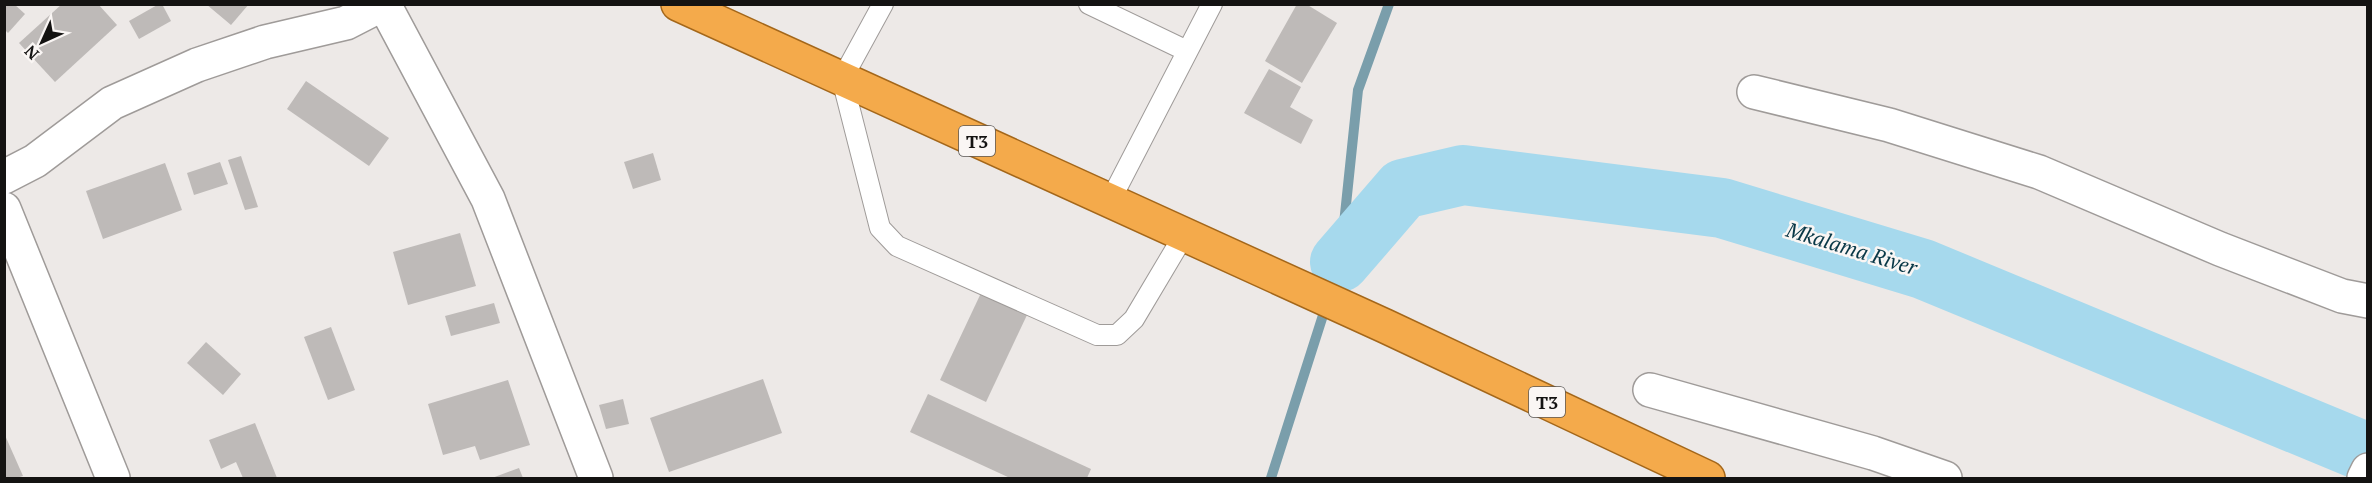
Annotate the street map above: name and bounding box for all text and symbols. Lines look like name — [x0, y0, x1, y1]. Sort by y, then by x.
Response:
north arrow — [12, 12, 72, 72]
text: N — [19, 41, 43, 65]
road number: T3 — [959, 126, 995, 156]
water label: Mkalama River — [1782, 215, 1922, 281]
road number: T3 — [1529, 387, 1565, 417]

